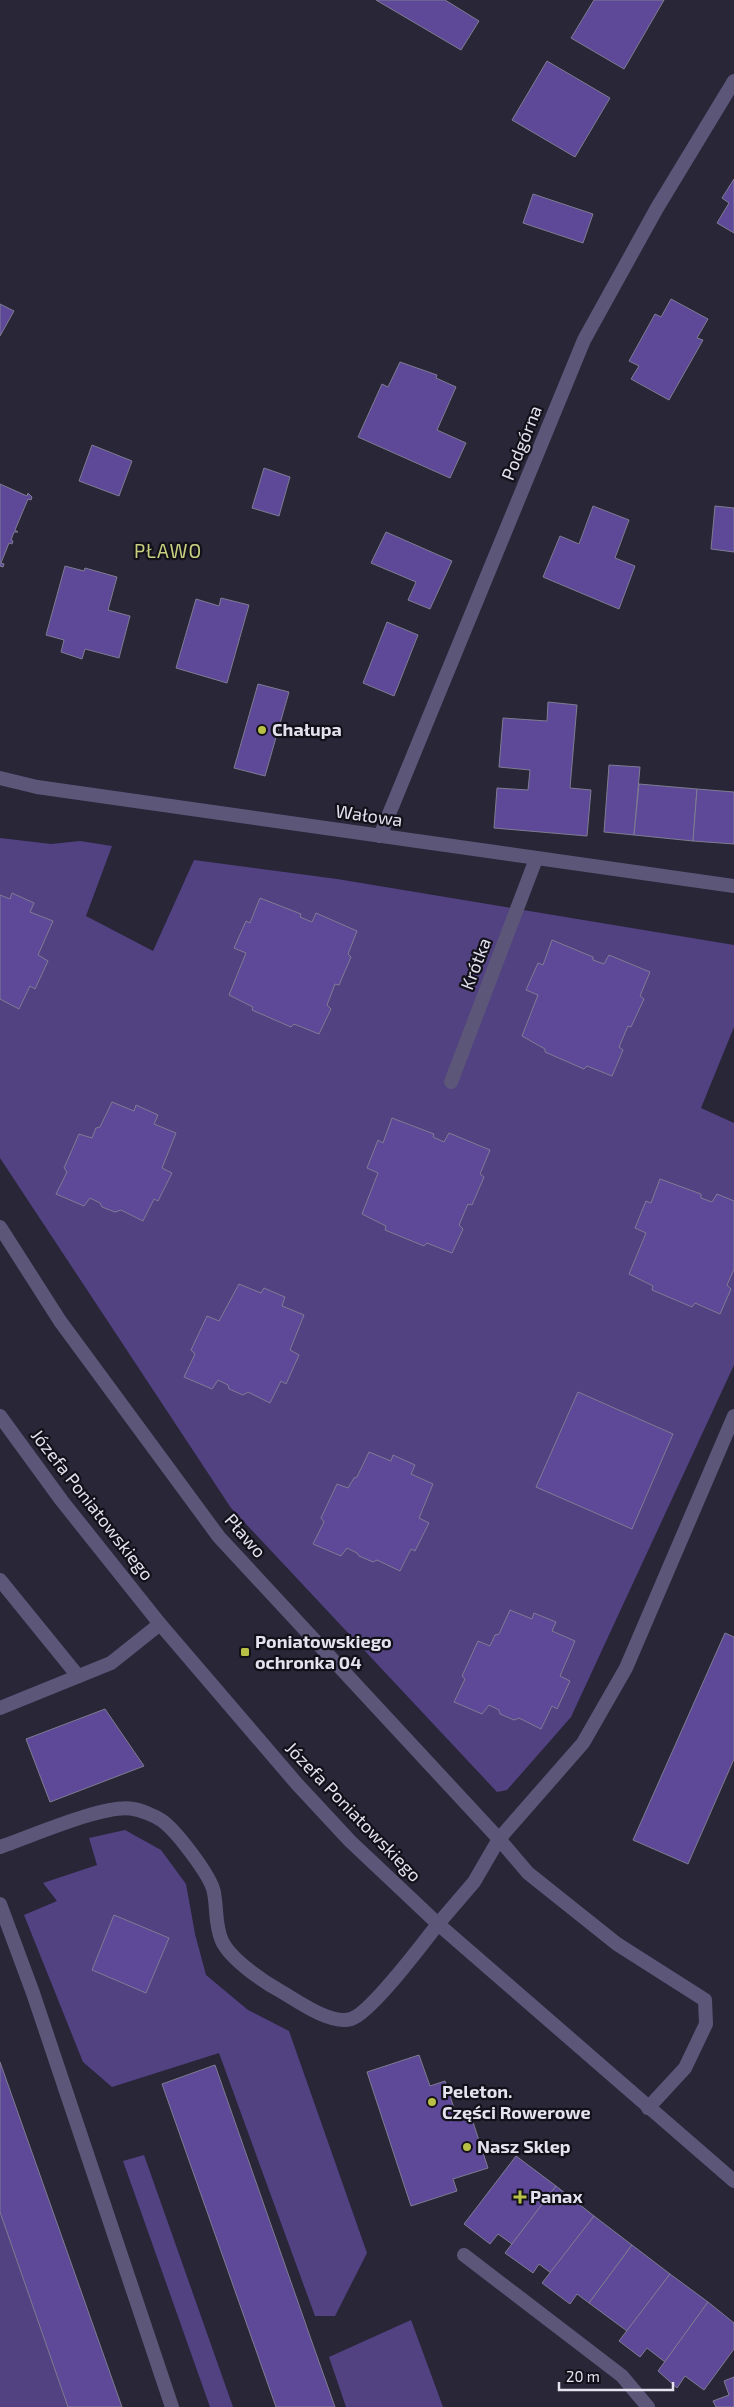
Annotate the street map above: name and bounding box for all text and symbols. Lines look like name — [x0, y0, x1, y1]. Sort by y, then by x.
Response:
street label: Podgórna — [496, 402, 546, 483]
district label: PŁAWO — [134, 539, 202, 562]
place label: Chałupa — [272, 718, 342, 740]
marker: Chałupa — [256, 724, 268, 736]
street label: Wałowa — [334, 799, 404, 831]
street label: Krótka — [455, 935, 495, 993]
street label: Józefa Poniatowskiego — [27, 1424, 159, 1584]
street label: Pławo — [221, 1509, 271, 1562]
place label: Poniatowskiego ochronka 04 — [255, 1630, 392, 1673]
marker: Poniatowskiego ochronka 04 — [239, 1646, 251, 1658]
street label: Józefa Poniatowskiego — [281, 1737, 426, 1886]
place label: Peleton. Części Rowerowe — [442, 2080, 591, 2123]
marker: Peleton. Części Rowerowe — [426, 2096, 438, 2108]
place label: Nasz Sklep — [477, 2135, 571, 2157]
marker: Nasz Sklep — [461, 2141, 473, 2153]
place label: Panax — [530, 2185, 583, 2207]
marker: Panax — [514, 2191, 526, 2203]
scale bar — [559, 2360, 673, 2392]
text: 20 m — [566, 2367, 600, 2385]

